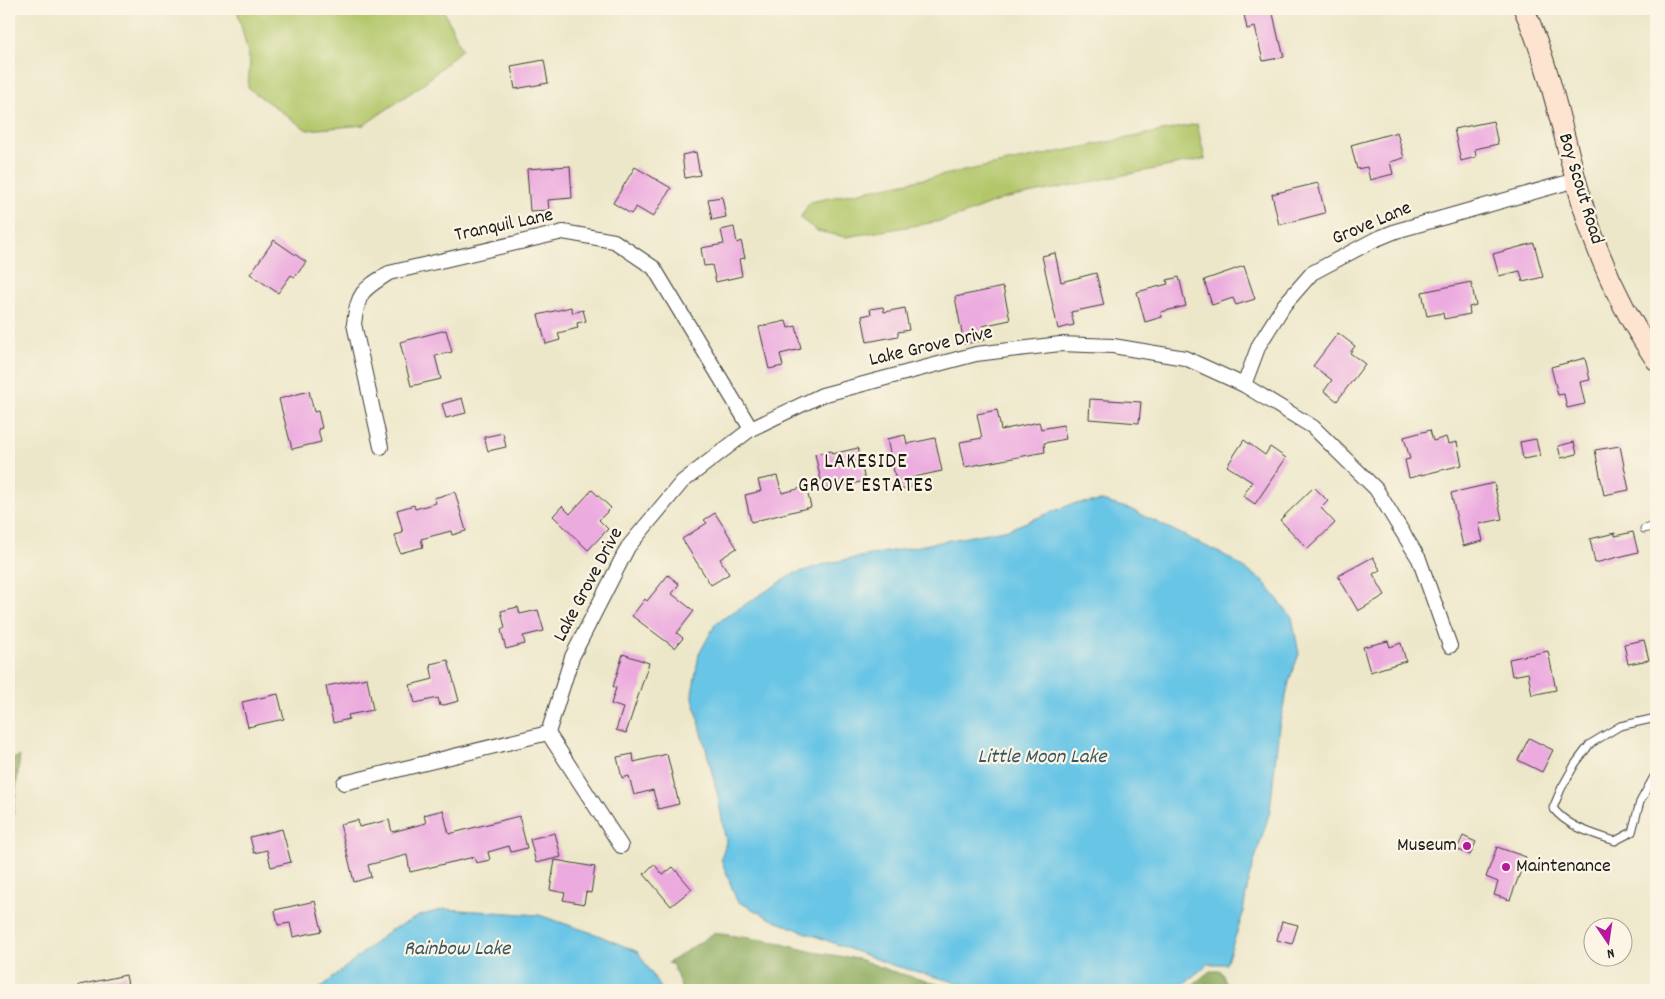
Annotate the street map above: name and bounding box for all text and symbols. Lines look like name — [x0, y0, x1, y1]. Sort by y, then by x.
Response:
street label: Boy Scout Road — [1550, 130, 1610, 248]
street label: Grove Lane — [1328, 195, 1416, 253]
street label: Tranquil Lane — [452, 202, 556, 250]
street label: Lake Grove Drive — [867, 319, 996, 375]
district label: LAKESIDE GROVE ESTATES — [798, 448, 934, 502]
street label: Lake Grove Drive — [547, 523, 631, 647]
water label: Little Moon Lake — [978, 743, 1108, 773]
place label: Museum — [1397, 832, 1457, 860]
marker: Museum — [1461, 840, 1473, 852]
place label: Maintenance — [1516, 853, 1611, 881]
marker: Maintenance — [1500, 861, 1512, 873]
north arrow — [1582, 916, 1632, 966]
water label: Rainbow Lake — [404, 935, 512, 965]
text: N — [1605, 942, 1616, 963]

